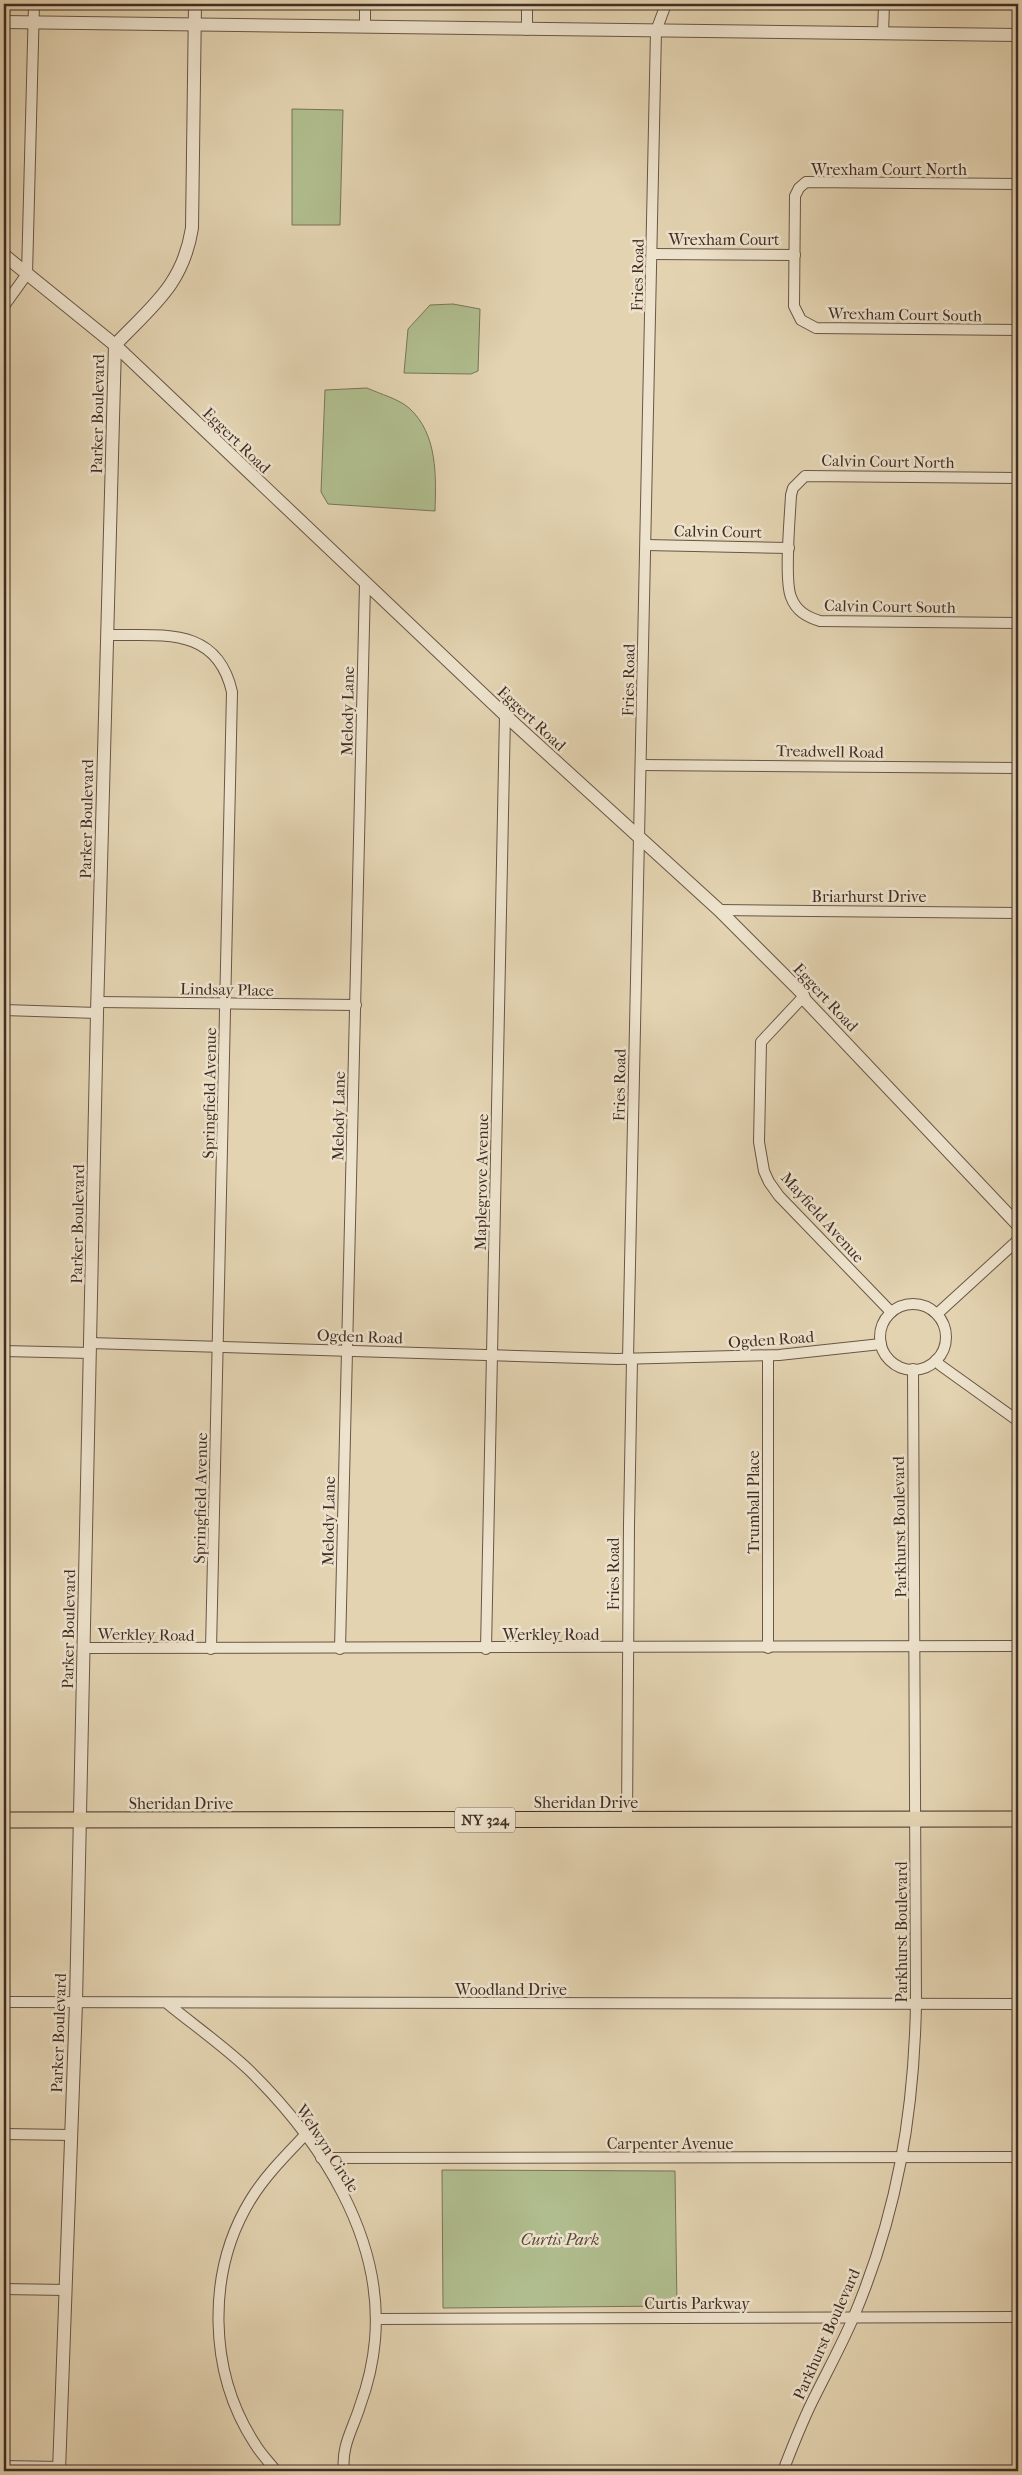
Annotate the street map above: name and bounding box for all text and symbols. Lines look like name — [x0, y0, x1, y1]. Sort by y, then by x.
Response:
street label: Wrexham Court North — [810, 160, 967, 179]
street label: Wrexham Court — [667, 230, 780, 249]
street label: Fries Road — [627, 238, 648, 312]
street label: Wrexham Court South — [827, 304, 982, 325]
street label: Parker Boulevard — [87, 354, 108, 474]
street label: Eggert Road — [199, 404, 275, 477]
street label: Calvin Court North — [821, 451, 955, 472]
street label: Calvin Court — [674, 521, 763, 542]
street label: Calvin Court South — [824, 596, 956, 617]
street label: Fries Road — [618, 643, 639, 717]
street label: Melody Lane — [337, 666, 358, 756]
street label: Eggert Road — [494, 682, 570, 755]
street label: Treadwell Road — [776, 741, 884, 762]
street label: Parker Boulevard — [76, 759, 97, 879]
street label: Briarhurst Drive — [812, 887, 926, 906]
street label: Eggert Road — [789, 959, 862, 1036]
street label: Lindsay Place — [180, 979, 274, 1000]
street label: Springfield Avenue — [199, 1027, 220, 1159]
street label: Fries Road — [609, 1048, 630, 1122]
street label: Melody Lane — [328, 1071, 349, 1161]
street label: Maplegrove Avenue — [471, 1113, 492, 1250]
street label: Parker Boulevard — [67, 1164, 88, 1284]
street label: Mayfield Avenue — [777, 1168, 868, 1267]
street label: Ogden Road — [317, 1326, 404, 1348]
street label: Ogden Road — [727, 1327, 815, 1352]
street label: Springfield Avenue — [190, 1432, 211, 1564]
street label: Trumball Place — [744, 1450, 763, 1554]
street label: Parkhurst Boulevard — [889, 1456, 910, 1598]
street label: Melody Lane — [318, 1476, 339, 1566]
street label: Fries Road — [604, 1537, 623, 1610]
street label: Parker Boulevard — [58, 1569, 79, 1689]
street label: Werkley Road — [96, 1624, 195, 1645]
street label: Werkley Road — [501, 1625, 600, 1644]
street label: Sheridan Drive — [534, 1793, 638, 1812]
street label: Sheridan Drive — [129, 1794, 233, 1813]
road number: NY 324 — [455, 1808, 515, 1832]
street label: Parkhurst Boulevard — [892, 1861, 911, 2003]
street label: Parker Boulevard — [47, 1973, 70, 2093]
street label: Woodland Drive — [454, 1980, 567, 1999]
street label: Welwyn Circle — [292, 2100, 363, 2196]
street label: Carpenter Avenue — [607, 2134, 733, 2153]
park label: Curtis Park — [521, 2230, 599, 2249]
street label: Parkhurst Boulevard — [789, 2265, 864, 2403]
street label: Curtis Parkway — [644, 2294, 750, 2313]

